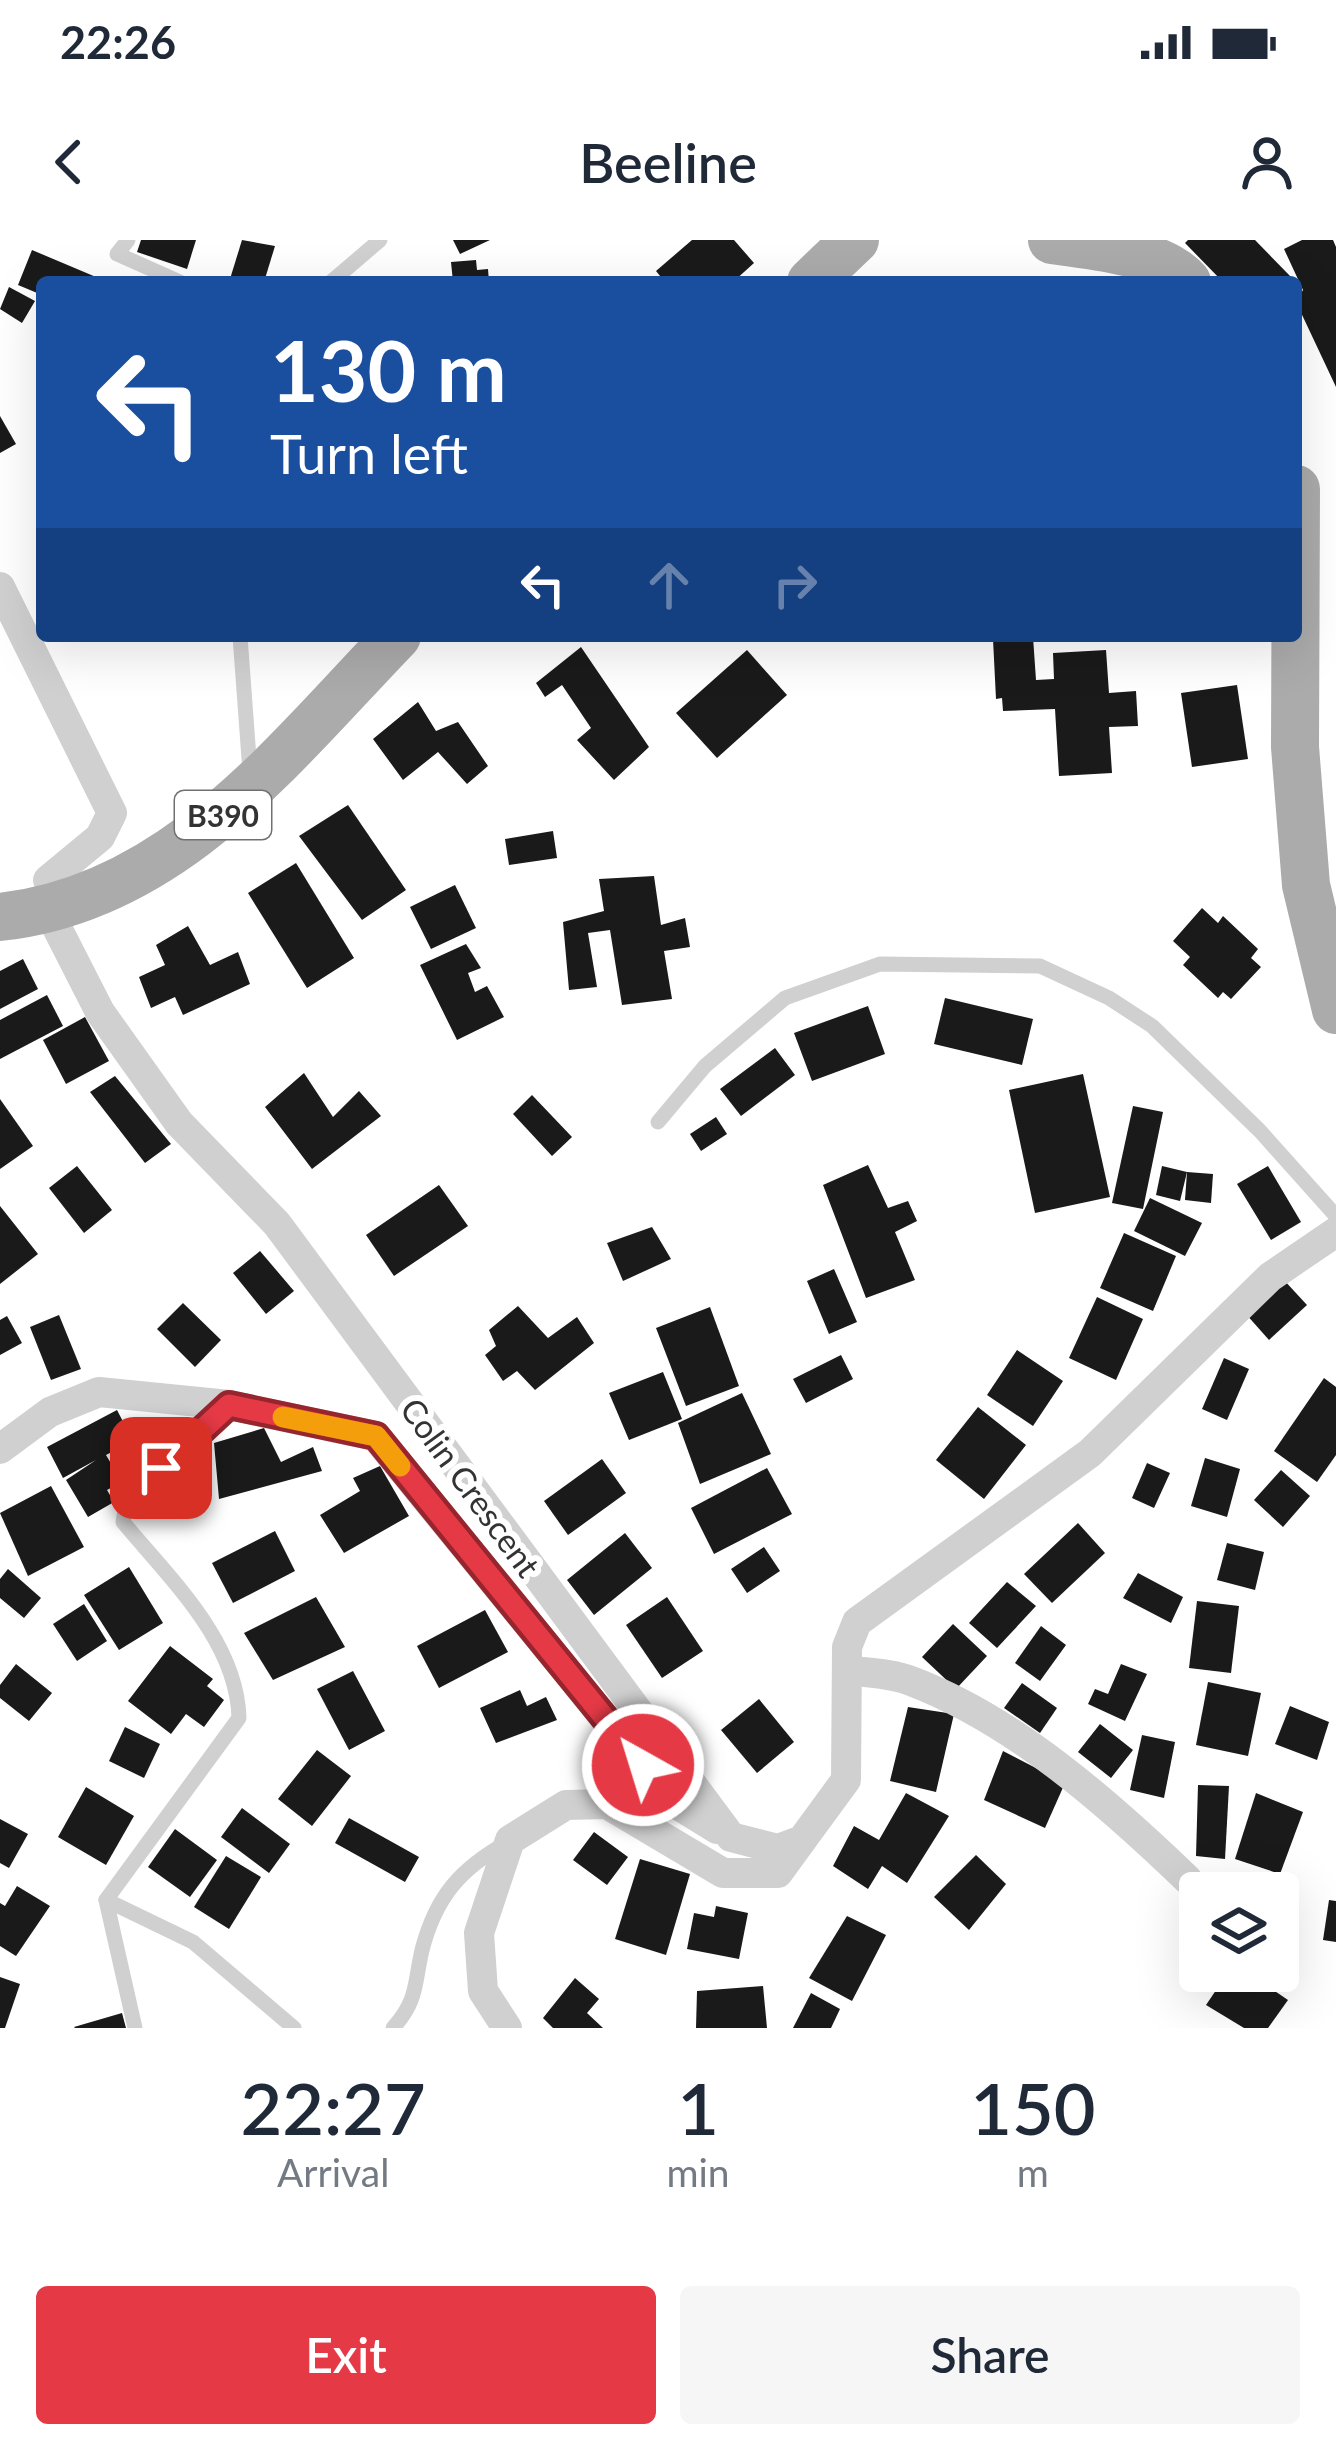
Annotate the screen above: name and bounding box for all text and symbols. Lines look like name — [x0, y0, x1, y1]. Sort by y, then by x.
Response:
text: 22:26 — [60, 15, 176, 69]
icon: back — [36, 129, 102, 195]
icon: person — [1234, 129, 1300, 195]
text: Beeline — [579, 130, 757, 195]
text: 130 m — [270, 319, 507, 420]
icon: left — [72, 324, 228, 480]
text: Turn left — [270, 421, 468, 486]
icon: left — [510, 552, 576, 618]
icon: ahead — [636, 552, 702, 618]
icon: right — [762, 552, 828, 618]
road number: B390 — [175, 791, 271, 839]
street label: Colin Crescent — [393, 1390, 549, 1584]
pin — [110, 1417, 212, 1519]
icon: arrive — [128, 1435, 194, 1501]
position arrow — [580, 1702, 706, 1828]
map controls — [1179, 1872, 1299, 1992]
button: layers — [1179, 1872, 1299, 1992]
text: 22:27 — [241, 2064, 426, 2150]
text: 1 — [677, 2064, 719, 2150]
text: 150 — [970, 2064, 1095, 2150]
text: Arrival — [277, 2149, 389, 2195]
text: min — [666, 2149, 730, 2195]
text: m — [1017, 2149, 1049, 2195]
button: Exit — [36, 2286, 656, 2424]
button: Share — [680, 2286, 1300, 2424]

